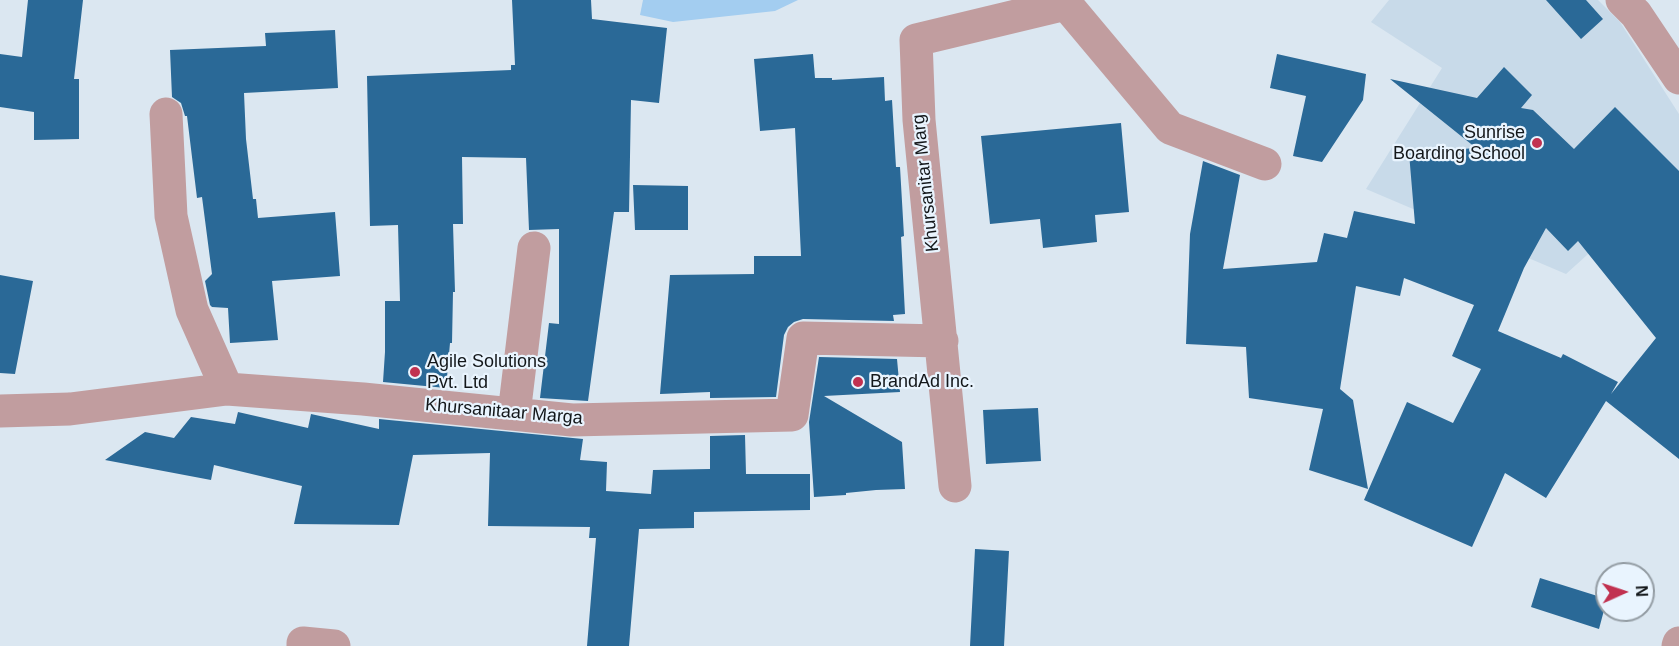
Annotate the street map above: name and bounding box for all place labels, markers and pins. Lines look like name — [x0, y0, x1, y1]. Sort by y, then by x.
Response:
place label: Sunrise Boarding School — [1393, 122, 1525, 164]
marker: Sunrise Boarding School — [1530, 136, 1544, 150]
place label: Agile Solutions Pvt. Ltd — [427, 351, 546, 394]
marker: Agile Solutions Pvt. Ltd — [408, 365, 422, 379]
place label: BrandAd Inc. — [870, 371, 974, 393]
marker: BrandAd Inc. — [851, 375, 865, 389]

